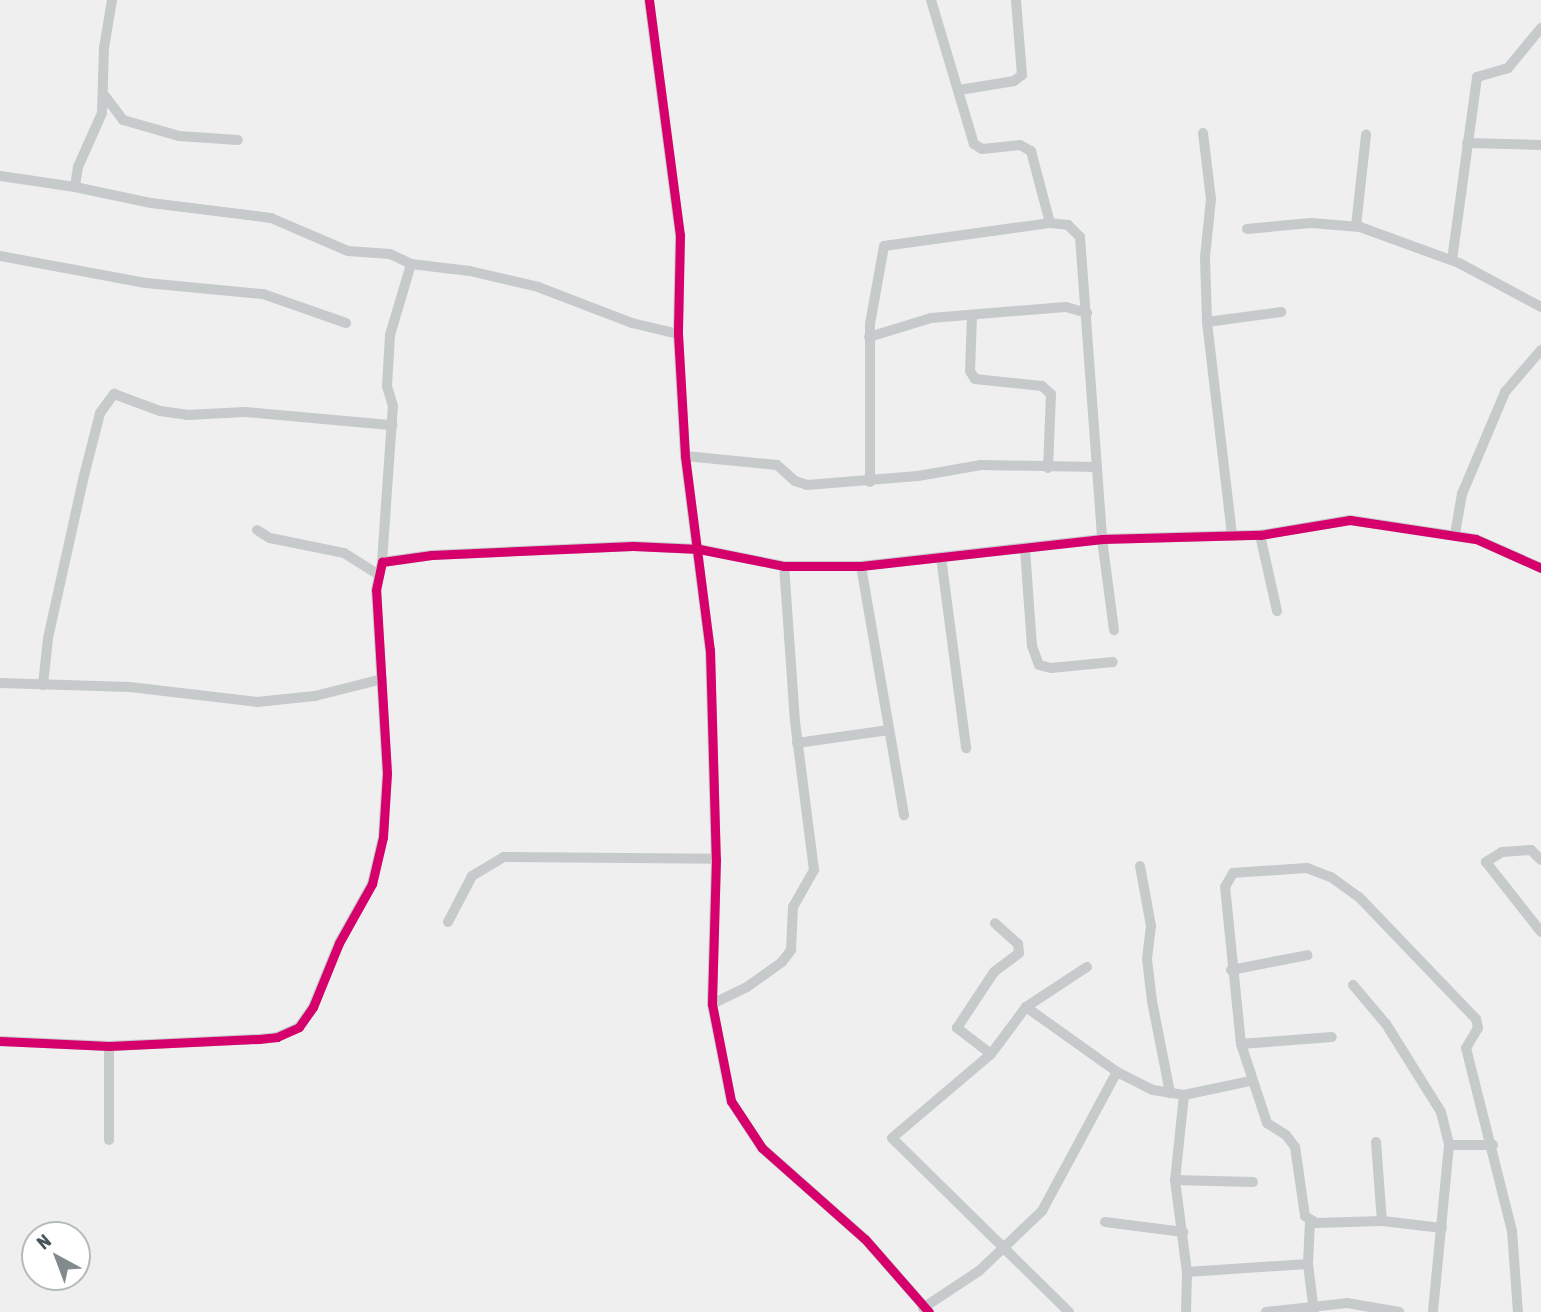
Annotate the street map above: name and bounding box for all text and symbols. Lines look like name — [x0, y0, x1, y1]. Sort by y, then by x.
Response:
north arrow — [21, 1221, 91, 1291]
text: N — [32, 1230, 55, 1254]

